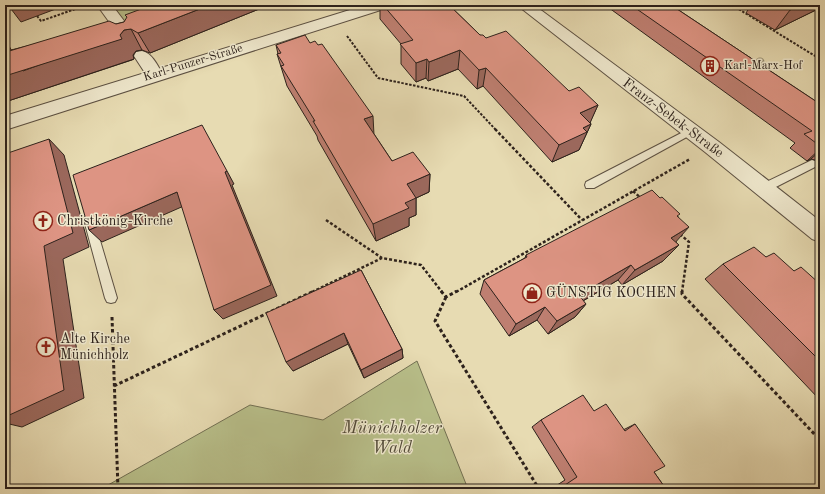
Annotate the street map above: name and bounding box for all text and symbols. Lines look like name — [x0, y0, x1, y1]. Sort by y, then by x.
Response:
street label: Karl-Punzer-Straße — [142, 42, 245, 84]
building icon: Karl-Marx-Hof — [699, 55, 721, 77]
place label: Karl-Marx-Hof — [724, 60, 804, 72]
street label: Franz-Sebek-Straße — [620, 76, 726, 160]
church icon: Christkönig-Kirche — [32, 210, 54, 232]
place label: Christkönig-Kirche — [57, 214, 173, 228]
shop icon: GÜNSTIG KOCHEN — [521, 282, 543, 304]
place label: GÜNSTIG KOCHEN — [546, 283, 677, 300]
place label: Alte Kirche Münichholz — [60, 332, 130, 362]
church icon: Alte Kirche Münichholz — [35, 336, 57, 358]
park label: Münichholzer Wald — [341, 420, 442, 457]

